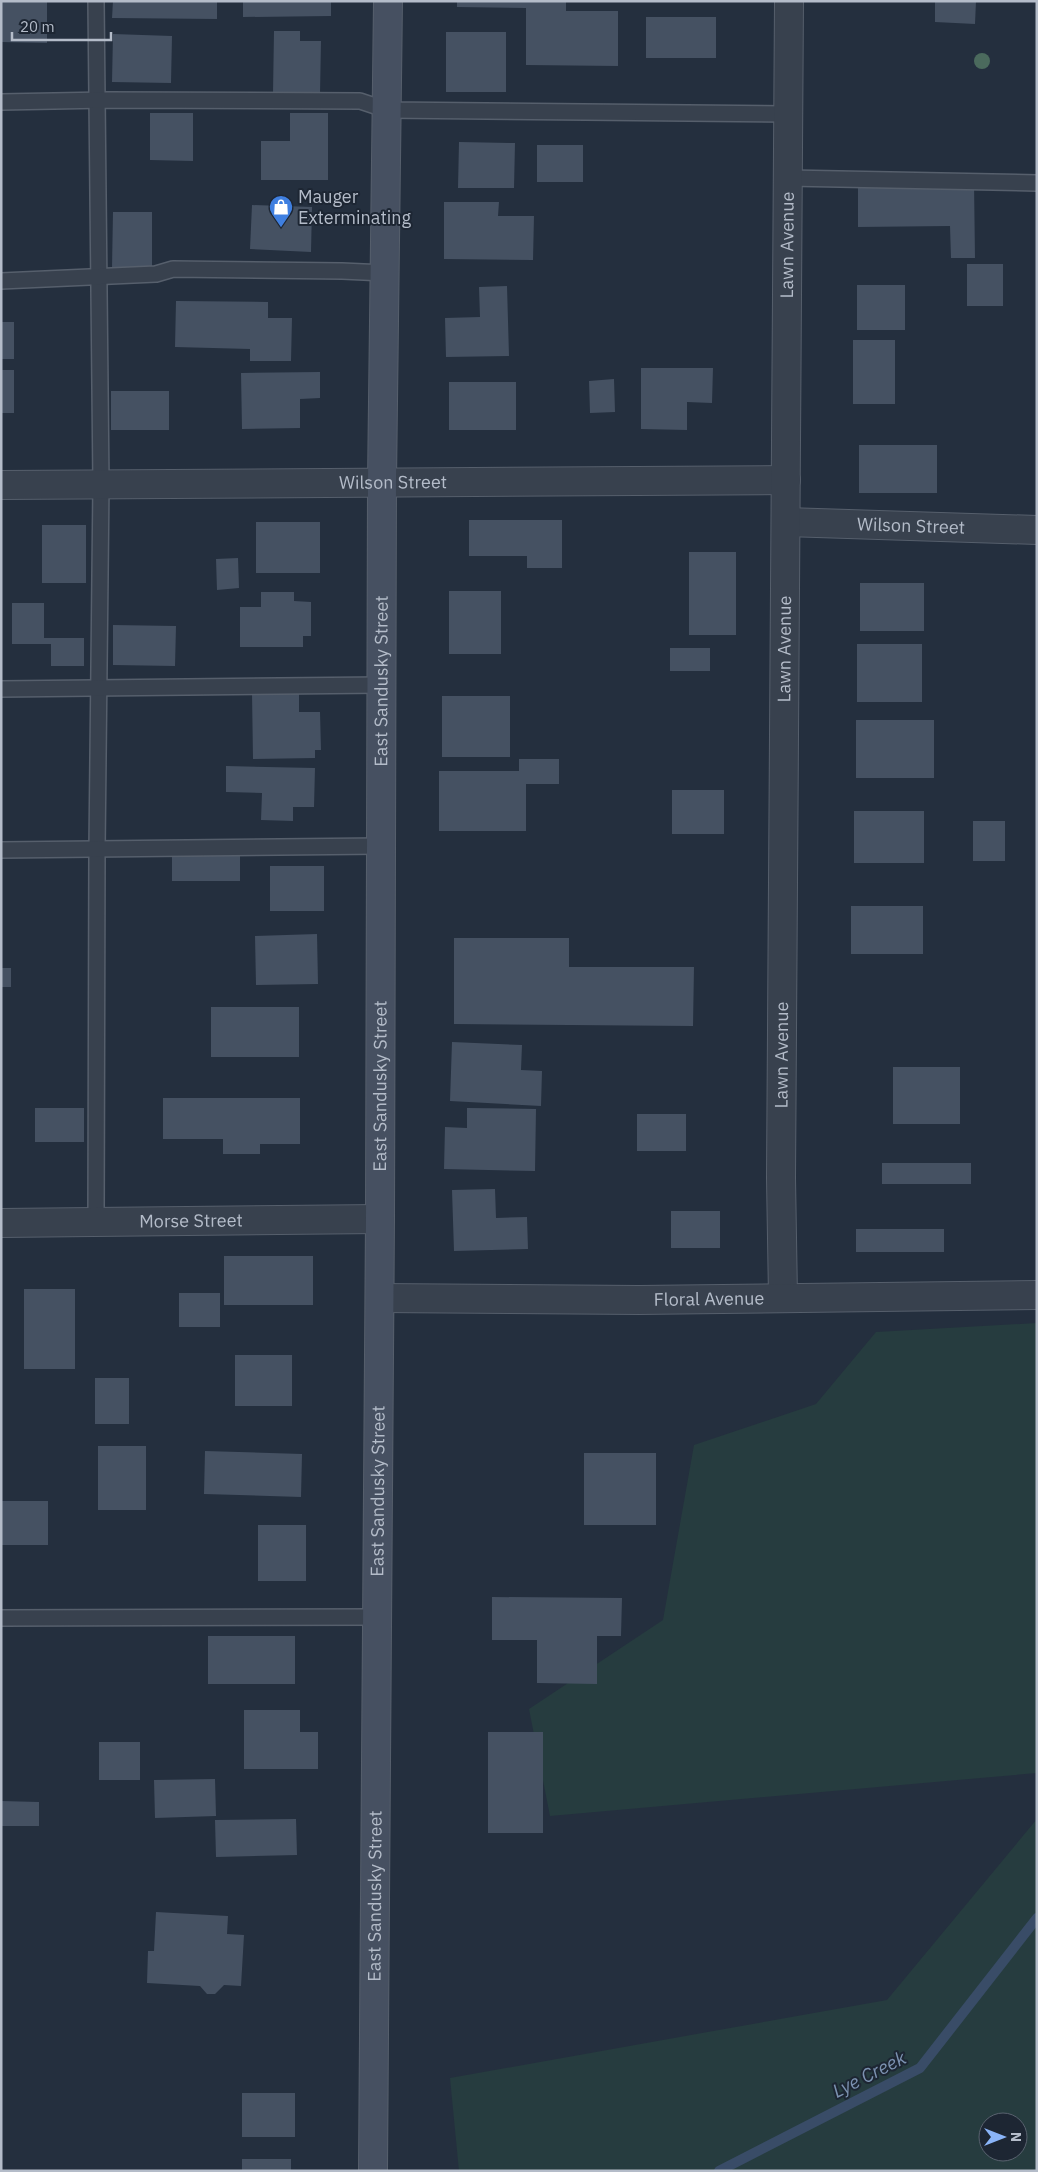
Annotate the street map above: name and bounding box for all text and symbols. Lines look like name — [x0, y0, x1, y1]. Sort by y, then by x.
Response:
scale bar — [12, 10, 111, 42]
text: 20 m — [20, 17, 55, 36]
place label: Mauger Exterminating — [298, 185, 411, 229]
street label: Lawn Avenue — [775, 191, 799, 299]
shop icon: Mauger Exterminating — [268, 194, 294, 228]
street label: Wilson Street — [339, 470, 447, 494]
street label: Wilson Street — [856, 512, 965, 539]
street label: East Sandusky Street — [369, 595, 393, 767]
street label: Lawn Avenue — [772, 595, 796, 703]
street label: East Sandusky Street — [368, 1000, 392, 1172]
street label: Lawn Avenue — [769, 1001, 793, 1109]
street label: Morse Street — [139, 1208, 243, 1233]
street label: Floral Avenue — [654, 1286, 765, 1311]
street label: East Sandusky Street — [365, 1405, 390, 1577]
street label: East Sandusky Street — [362, 1810, 387, 1982]
water label: Lye Creek — [828, 2045, 911, 2103]
north arrow — [978, 2112, 1028, 2162]
text: N — [1007, 2132, 1025, 2142]

